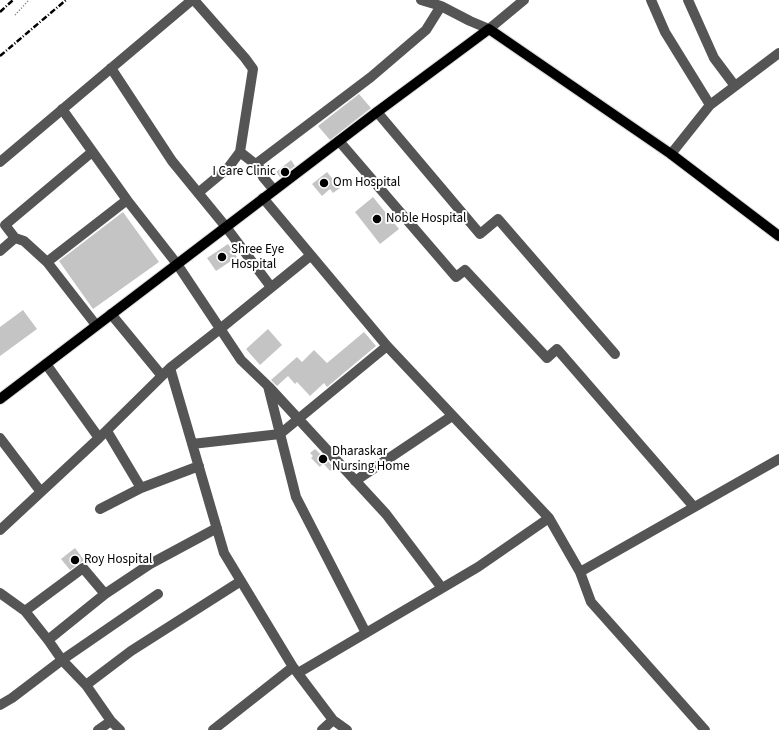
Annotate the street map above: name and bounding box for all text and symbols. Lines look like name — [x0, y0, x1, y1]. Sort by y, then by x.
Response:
place label: I Care Clinic — [212, 164, 276, 180]
marker: I Care Clinic — [279, 166, 291, 178]
place label: Om Hospital — [333, 175, 400, 191]
marker: Om Hospital — [318, 177, 330, 189]
place label: Noble Hospital — [386, 211, 466, 227]
marker: Noble Hospital — [371, 213, 383, 225]
place label: Shree Eye Hospital — [231, 242, 284, 273]
marker: Shree Eye Hospital — [216, 251, 228, 263]
place label: Dharaskar Nursing Home — [332, 444, 410, 475]
marker: Dharaskar Nursing Home — [317, 453, 329, 465]
place label: Roy Hospital — [84, 552, 152, 568]
marker: Roy Hospital — [69, 554, 81, 566]

